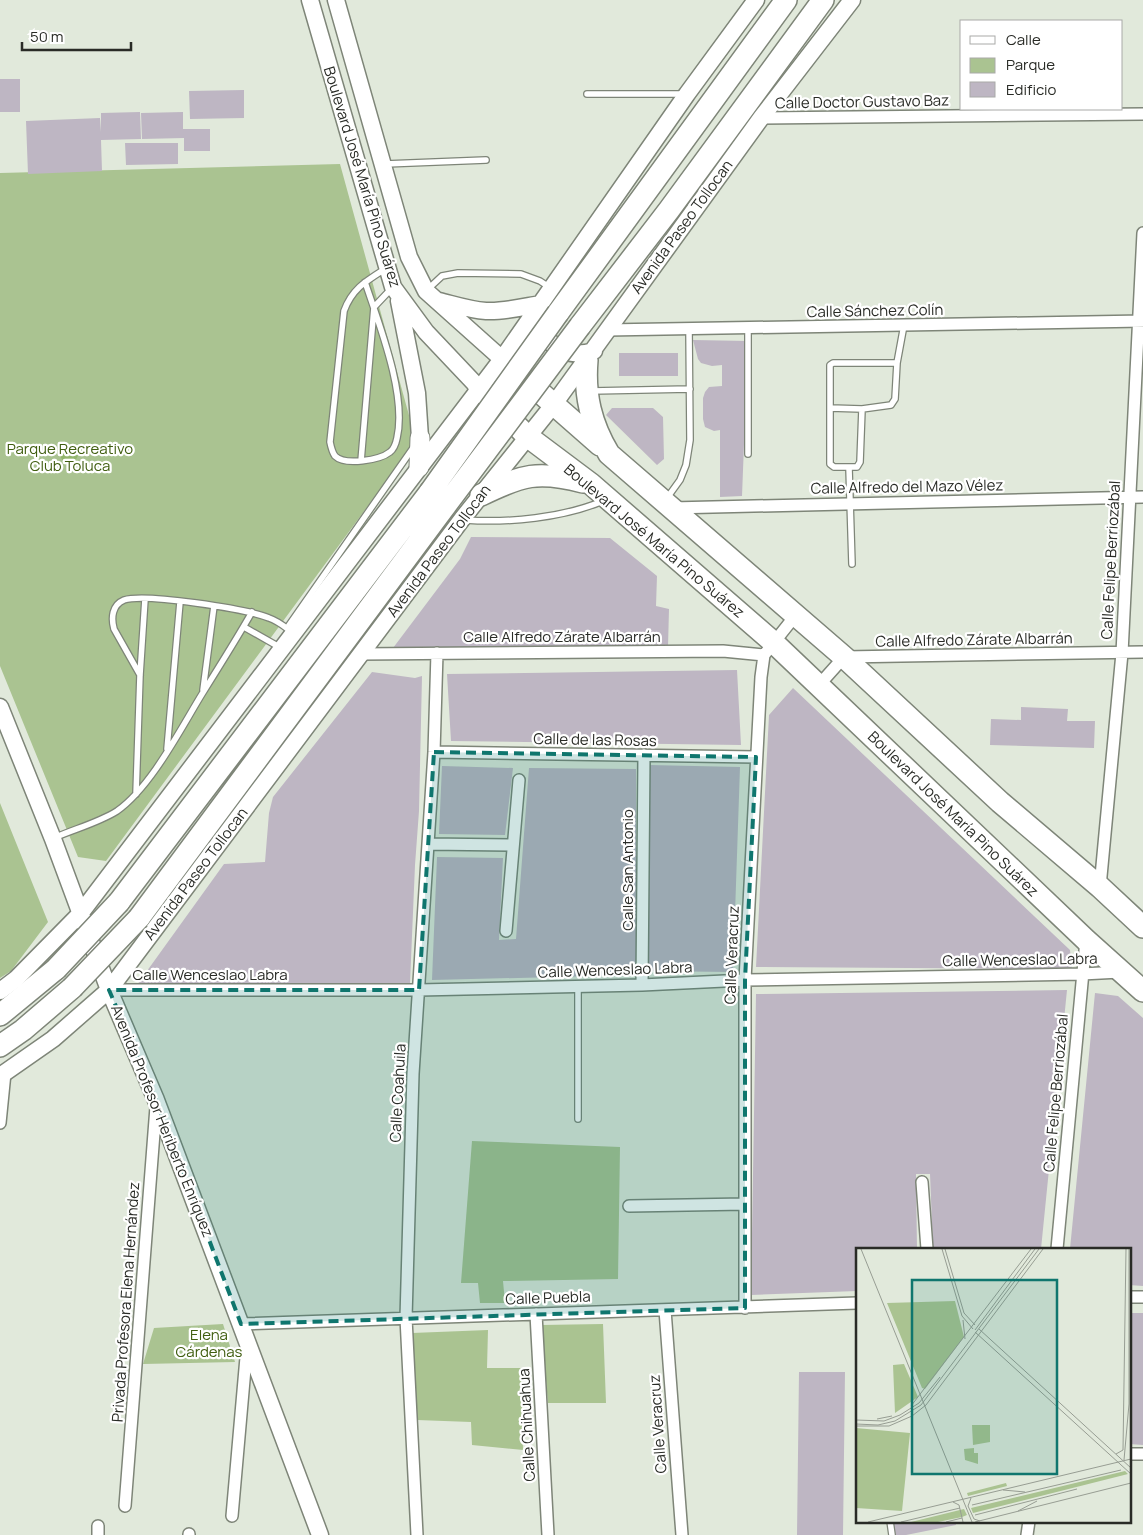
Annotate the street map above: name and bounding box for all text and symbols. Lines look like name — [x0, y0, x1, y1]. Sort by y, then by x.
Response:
scale bar — [22, 20, 131, 52]
legend — [960, 20, 1123, 110]
text: 50 m — [30, 26, 64, 47]
text: Calle — [1006, 29, 1041, 50]
text: Parque — [1006, 54, 1055, 75]
street label: Boulevard José María Pino Suárez — [319, 64, 406, 290]
text: Edificio — [1006, 79, 1057, 100]
street label: Calle Doctor Gustavo Baz — [775, 89, 949, 114]
street label: Avenida Paseo Tollocan — [626, 155, 737, 298]
street label: Calle Sánchez Colín — [806, 299, 944, 322]
park label: Parque Recreativo Club Toluca — [7, 438, 133, 476]
street label: Boulevard José María Pino Suárez — [560, 459, 749, 623]
street label: Calle Alfredo del Mazo Vélez — [811, 474, 1004, 499]
street label: Avenida Paseo Tollocan — [382, 480, 495, 621]
street label: Calle Felipe Berriozábal — [1096, 480, 1125, 640]
street label: Calle Alfredo Zárate Albarrán — [463, 626, 661, 647]
street label: Calle Alfredo Zárate Albarrán — [875, 627, 1073, 652]
street label: Boulevard José María Pino Suárez — [863, 726, 1043, 901]
street label: Calle de las Rosas — [533, 728, 657, 751]
street label: Avenida Paseo Tollocan — [139, 803, 252, 944]
street label: Calle San Antonio — [617, 809, 638, 931]
street label: Calle Veracruz — [719, 905, 744, 1005]
street label: Calle Wenceslao Labra — [942, 948, 1098, 971]
street label: Calle Wenceslao Labra — [537, 956, 693, 983]
street label: Calle Wenceslao Labra — [132, 964, 288, 985]
street label: Avenida Profesor Heriberto Enríquez — [106, 1001, 219, 1240]
street label: Calle Felipe Berriozábal — [1038, 1013, 1073, 1173]
street label: Calle Coahuila — [384, 1043, 411, 1143]
street label: Privada Profesora Elena Hernández — [107, 1181, 144, 1423]
inset map — [856, 1248, 1130, 1522]
street label: Calle Puebla — [505, 1286, 591, 1309]
park label: Elena Cárdenas — [176, 1324, 243, 1362]
street label: Calle Chihuahua — [513, 1368, 540, 1482]
street label: Calle Veracruz — [644, 1374, 671, 1474]

